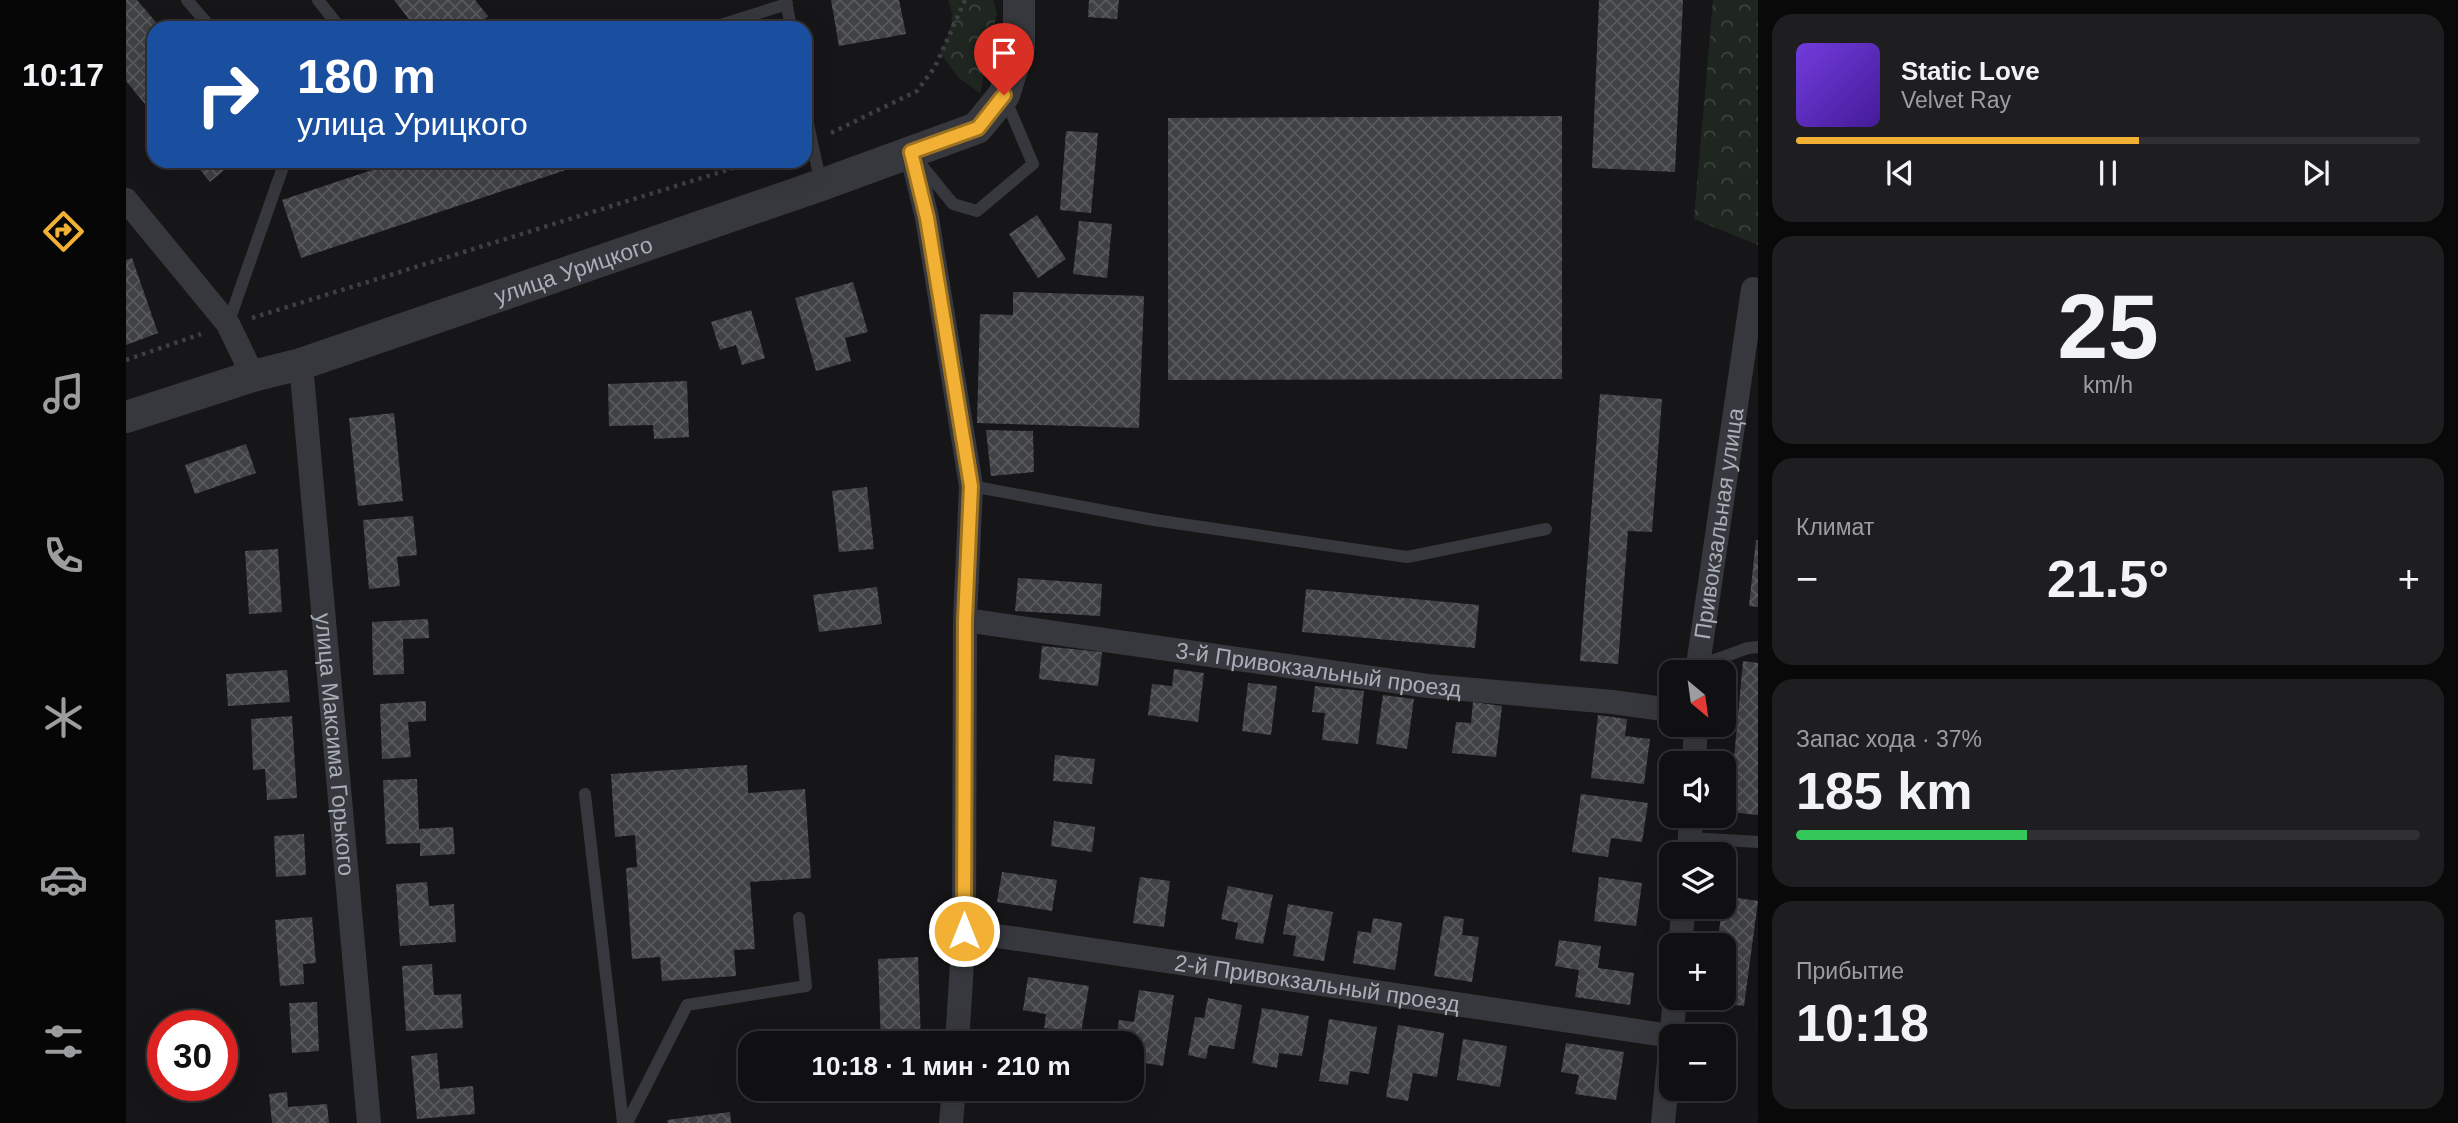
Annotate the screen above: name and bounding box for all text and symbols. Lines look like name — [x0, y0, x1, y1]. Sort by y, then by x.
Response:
pin — [974, 23, 1034, 95]
icon: arrive — [985, 34, 1023, 72]
icon: right — [182, 49, 273, 140]
text: 180 m — [297, 49, 436, 103]
text: Static Love — [1901, 56, 2040, 86]
text: 10:17 — [22, 57, 104, 93]
text: Velvet Ray — [1901, 87, 2011, 113]
text: улица Урицкого — [297, 106, 528, 142]
icon: previous — [1881, 154, 1919, 192]
icon: pause — [2089, 154, 2127, 192]
icon: next — [2297, 154, 2335, 192]
icon: directions — [39, 207, 88, 256]
street label: улица Урицкого — [491, 231, 656, 310]
text: 25 — [2057, 276, 2159, 377]
icon: music — [39, 369, 88, 418]
text: km/h — [2083, 372, 2133, 398]
street label: Привокзальная улица — [1689, 406, 1748, 641]
text: Климат — [1796, 514, 1874, 540]
icon: phone — [39, 531, 88, 580]
text: 21.5° — [2047, 550, 2169, 608]
text: − — [1796, 558, 1818, 600]
text: + — [2398, 558, 2420, 600]
street label: улица Максима Горького — [310, 612, 360, 877]
street label: 3-й Привокзальный проезд — [1174, 637, 1463, 702]
north arrow — [1659, 660, 1736, 737]
map controls — [1659, 660, 1736, 1101]
icon: climate — [39, 693, 88, 742]
text: Запас хода · 37% — [1796, 726, 1982, 752]
button: sound — [1659, 751, 1736, 828]
text: 185 km — [1796, 762, 1972, 820]
button: layers — [1659, 842, 1736, 919]
icon: car — [39, 855, 88, 904]
position arrow — [927, 894, 1001, 968]
button: + — [1659, 933, 1736, 1010]
street label: 2-й Привокзальный проезд — [1173, 949, 1462, 1018]
text: Прибытие — [1796, 958, 1904, 984]
text: 10:18 — [1796, 994, 1929, 1052]
speed limit sign: 30 — [147, 1010, 238, 1101]
icon: filters — [39, 1017, 88, 1066]
button: − — [1659, 1024, 1736, 1101]
text: 10:18 · 1 мин · 210 m — [811, 1051, 1071, 1081]

